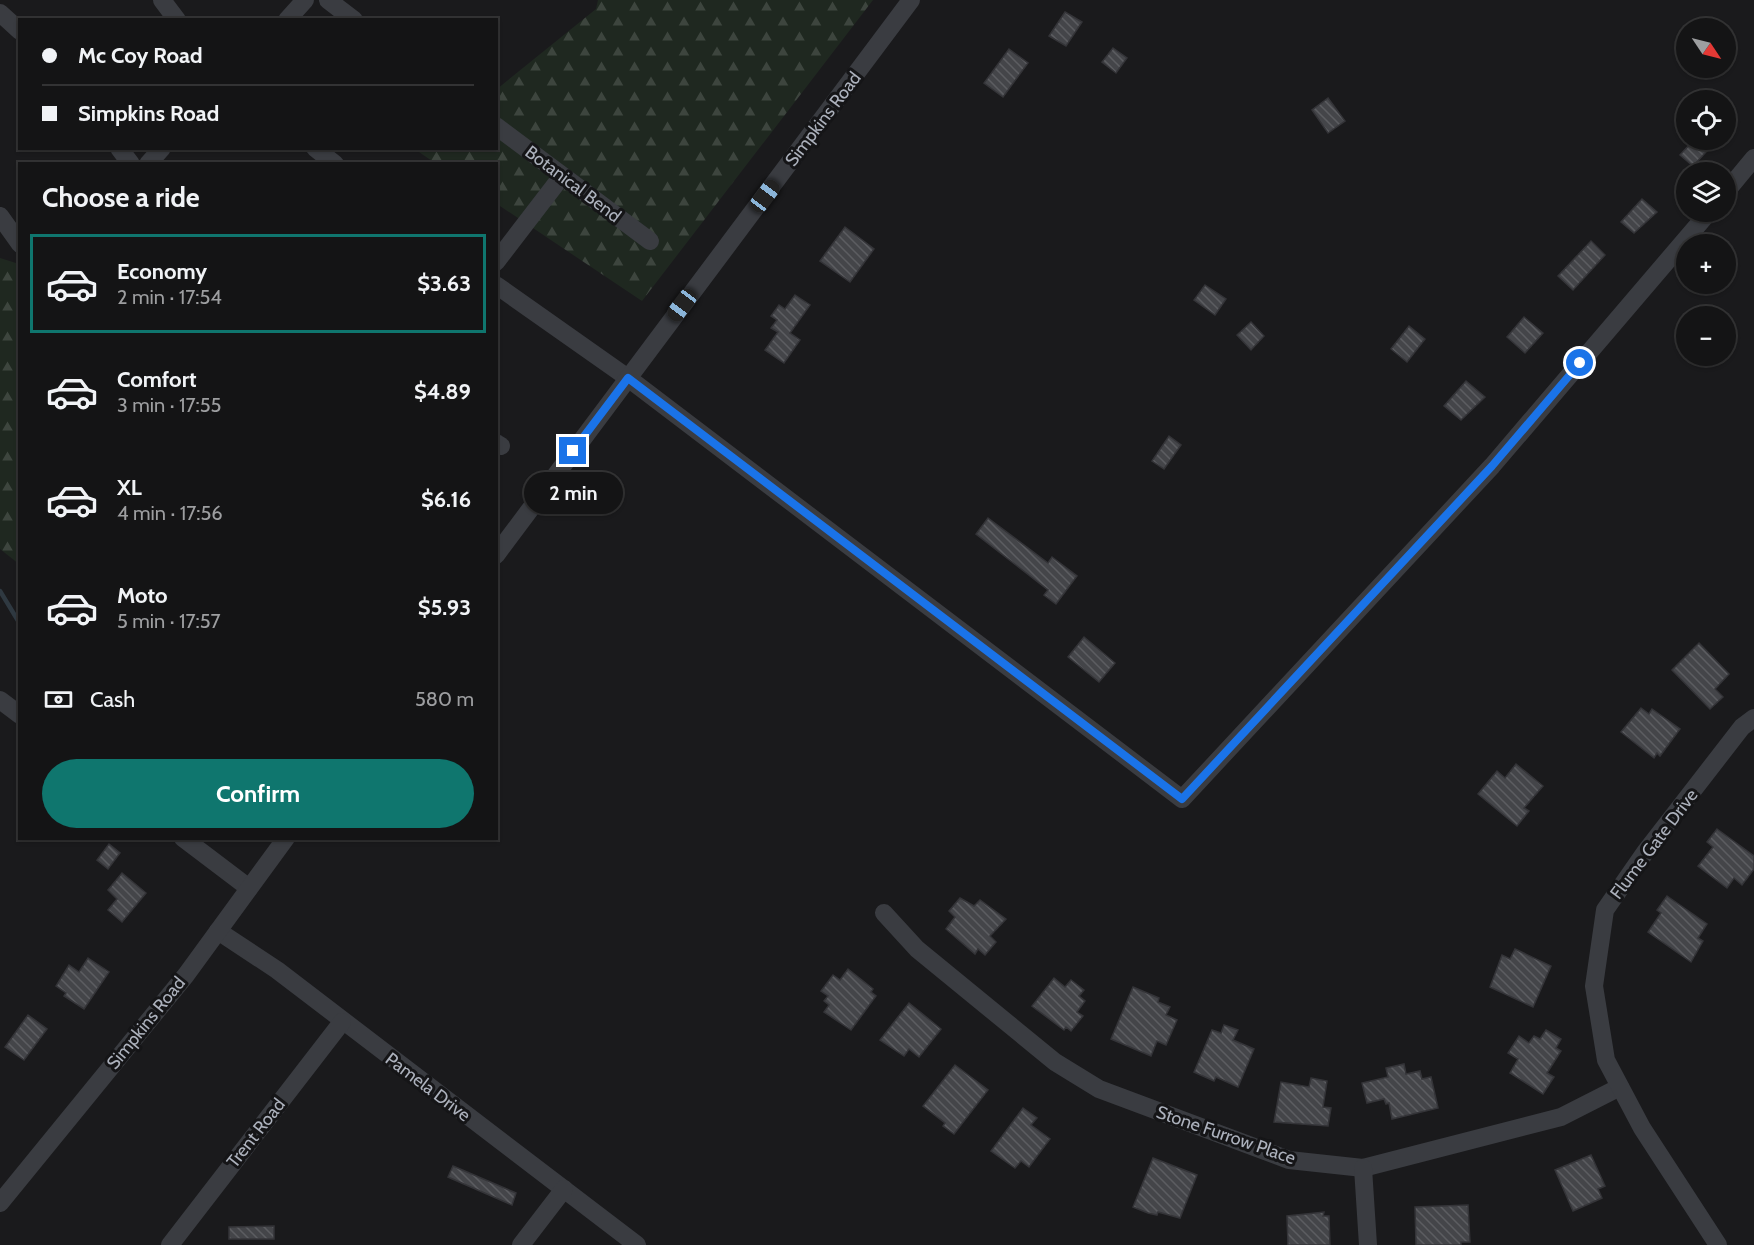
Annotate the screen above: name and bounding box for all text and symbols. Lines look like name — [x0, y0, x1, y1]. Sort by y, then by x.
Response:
north arrow — [1676, 18, 1736, 78]
map controls — [1676, 18, 1736, 366]
text: Mc Coy Road — [78, 42, 203, 69]
street label: Simpkins Road — [780, 67, 866, 171]
button: locate — [1676, 90, 1736, 150]
text: Simpkins Road — [78, 100, 219, 127]
street label: Botanical Bend — [521, 141, 625, 227]
button: layers — [1676, 162, 1736, 222]
car — [747, 176, 783, 216]
text: Choose a ride — [42, 181, 200, 214]
button: + — [1676, 234, 1736, 294]
icon: car — [45, 257, 99, 311]
text: Economy — [117, 258, 207, 285]
text: $3.63 — [417, 270, 471, 297]
text: 2 min · 17:54 — [117, 285, 222, 309]
car — [664, 285, 700, 325]
button: − — [1676, 306, 1736, 366]
route start — [1566, 349, 1593, 376]
icon: car — [45, 365, 99, 419]
text: Comfort — [117, 366, 196, 393]
text: $4.89 — [414, 378, 471, 405]
text: 3 min · 17:55 — [117, 393, 221, 417]
route end — [559, 437, 586, 464]
callout: 2 min — [524, 472, 622, 514]
icon: car — [45, 473, 99, 527]
text: XL — [117, 474, 142, 501]
text: 2 min — [549, 481, 598, 505]
text: $6.16 — [421, 486, 471, 513]
text: 4 min · 17:56 — [117, 501, 223, 525]
icon: car — [45, 581, 99, 635]
text: Moto — [117, 582, 168, 609]
text: $5.93 — [418, 594, 471, 621]
text: 5 min · 17:57 — [117, 609, 221, 633]
icon: cash — [42, 683, 75, 716]
text: Cash — [90, 686, 135, 713]
text: 580 m — [415, 687, 474, 711]
button: Confirm — [42, 759, 474, 828]
street label: Flume Gate Drive — [1605, 785, 1703, 903]
street label: Simpkins Road — [102, 972, 190, 1074]
street label: Pamela Drive — [381, 1048, 475, 1126]
street label: Trent Road — [222, 1094, 290, 1172]
street label: Stone Furrow Place — [1153, 1101, 1299, 1169]

